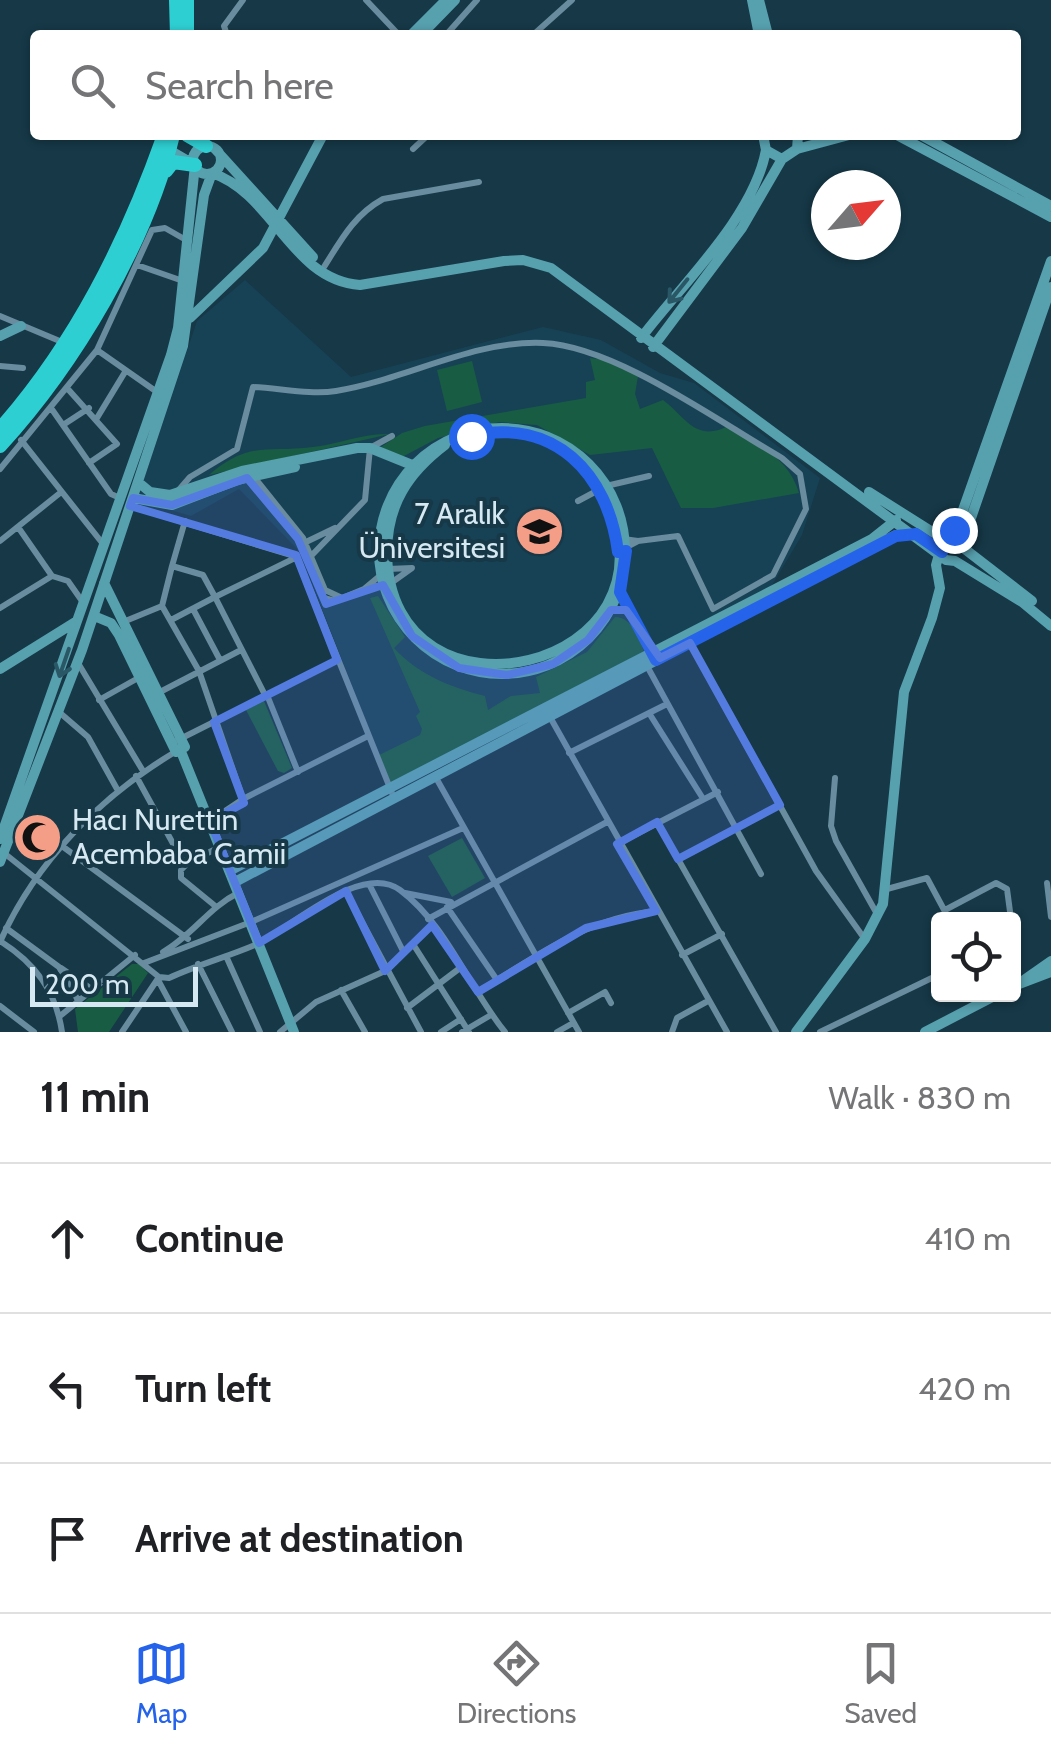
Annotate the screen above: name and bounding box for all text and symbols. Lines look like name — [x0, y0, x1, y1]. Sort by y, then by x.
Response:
search box — [30, 30, 1021, 140]
icon: search — [65, 58, 120, 113]
text: Search here — [145, 62, 334, 109]
north arrow — [811, 170, 901, 260]
one-way arrow — [667, 278, 689, 304]
route start — [449, 414, 495, 460]
place label: 7 Aralık Üniversitesi — [358, 495, 506, 566]
school or university icon: 7 Aralık Üniversitesi — [514, 505, 566, 557]
route end — [932, 508, 978, 554]
one-way arrow — [53, 646, 71, 678]
place label: Hacı Nurettin Acembaba Camii — [72, 801, 286, 872]
mosque icon: Hacı Nurettin Acembaba Camii — [11, 811, 63, 863]
map controls — [931, 912, 1021, 1002]
button: locate — [931, 912, 1021, 1002]
scale bar — [30, 962, 198, 1006]
text: 200 m — [45, 967, 130, 1001]
text: 11 min — [40, 1071, 150, 1123]
text: Walk · 830 m — [828, 1078, 1011, 1117]
icon: ahead — [40, 1211, 95, 1266]
text: Continue — [135, 1215, 284, 1262]
text: 410 m — [924, 1219, 1011, 1258]
icon: left — [40, 1361, 95, 1416]
text: Turn left — [135, 1365, 271, 1412]
text: 420 m — [918, 1369, 1011, 1408]
icon: arrive — [40, 1511, 95, 1566]
text: Arrive at destination — [135, 1515, 464, 1562]
tab: Map — [134, 1636, 189, 1730]
tab: Directions — [457, 1636, 576, 1730]
tab: Saved — [844, 1636, 917, 1730]

